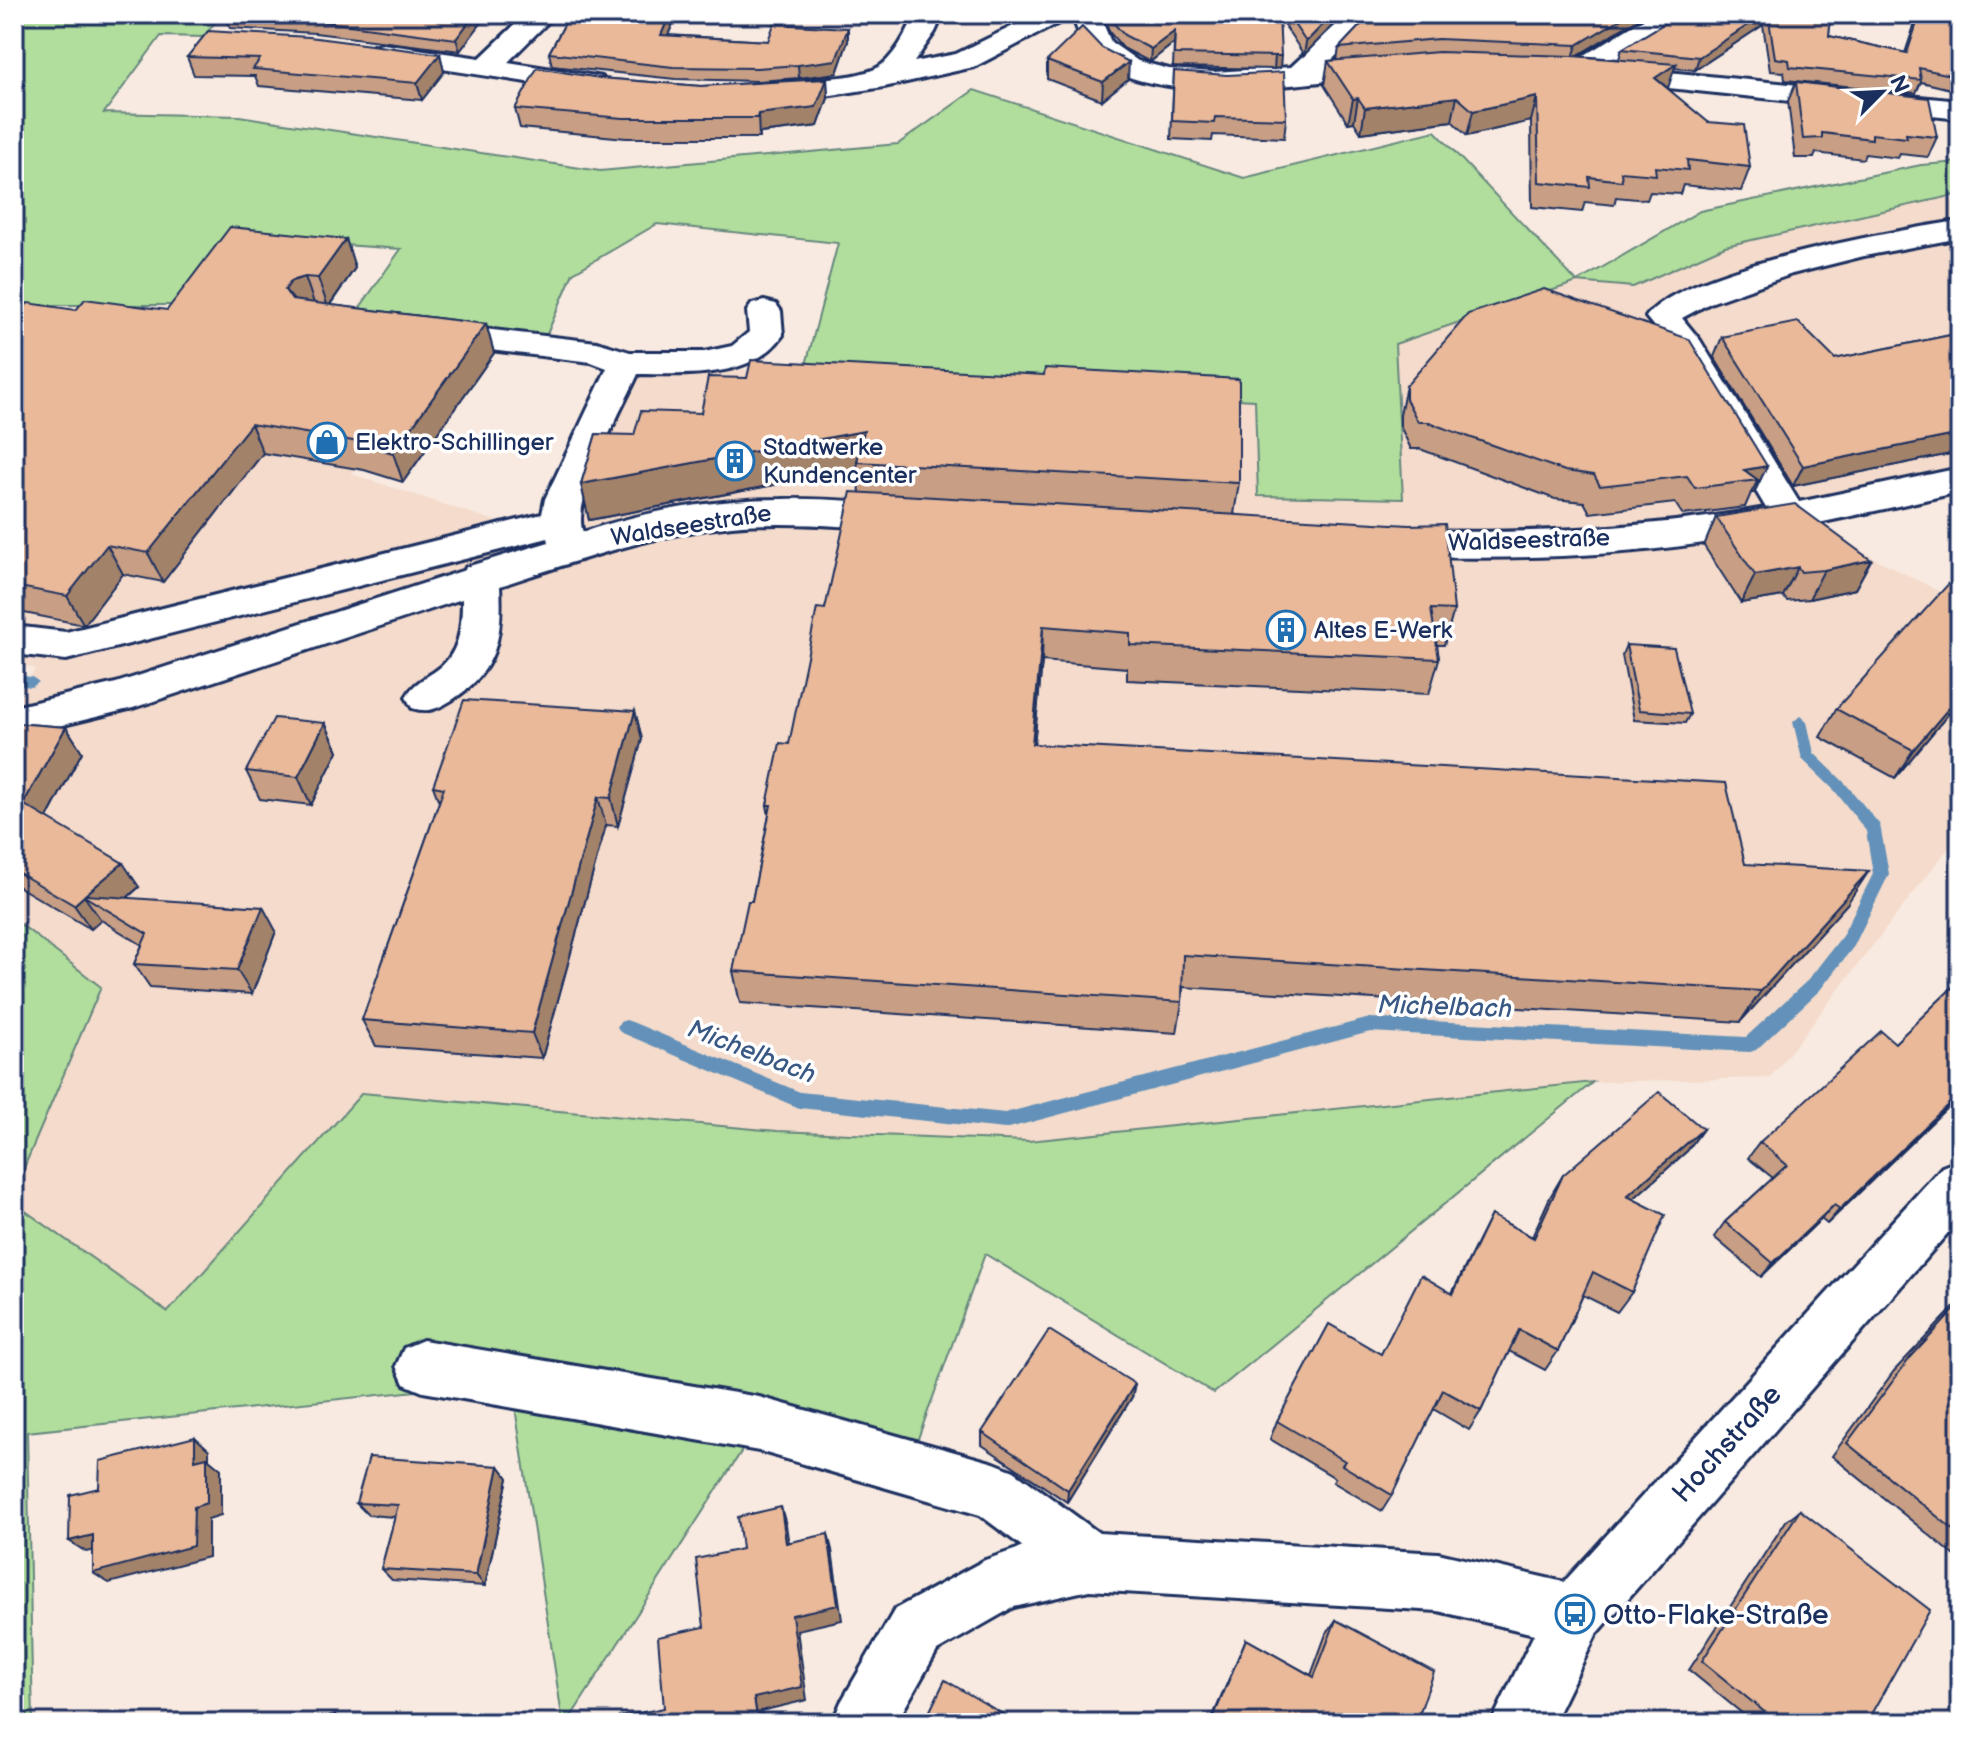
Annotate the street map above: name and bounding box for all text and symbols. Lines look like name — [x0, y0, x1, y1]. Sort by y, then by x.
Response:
north arrow — [1842, 52, 1922, 132]
text: N — [1883, 71, 1915, 98]
shop icon: Elektro-Schillinger — [306, 421, 348, 463]
place label: Elektro-Schillinger — [355, 428, 554, 457]
place label: Stadtwerke Kundencenter — [763, 433, 917, 490]
building icon: Stadtwerke Kundencenter — [714, 440, 756, 482]
street label: Waldseestraße — [609, 498, 773, 552]
street label: Waldseestraße — [1448, 523, 1610, 558]
building icon: Altes E-Werk — [1265, 609, 1307, 651]
place label: Altes E-Werk — [1314, 616, 1453, 645]
water label: Michelbach — [1377, 990, 1513, 1025]
water label: Michelbach — [683, 1014, 820, 1091]
street label: Hochstraße — [1666, 1378, 1789, 1510]
bus stop icon: Otto-Flake-Straße — [1554, 1593, 1596, 1635]
place label: Otto-Flake-Straße — [1603, 1599, 1829, 1632]

